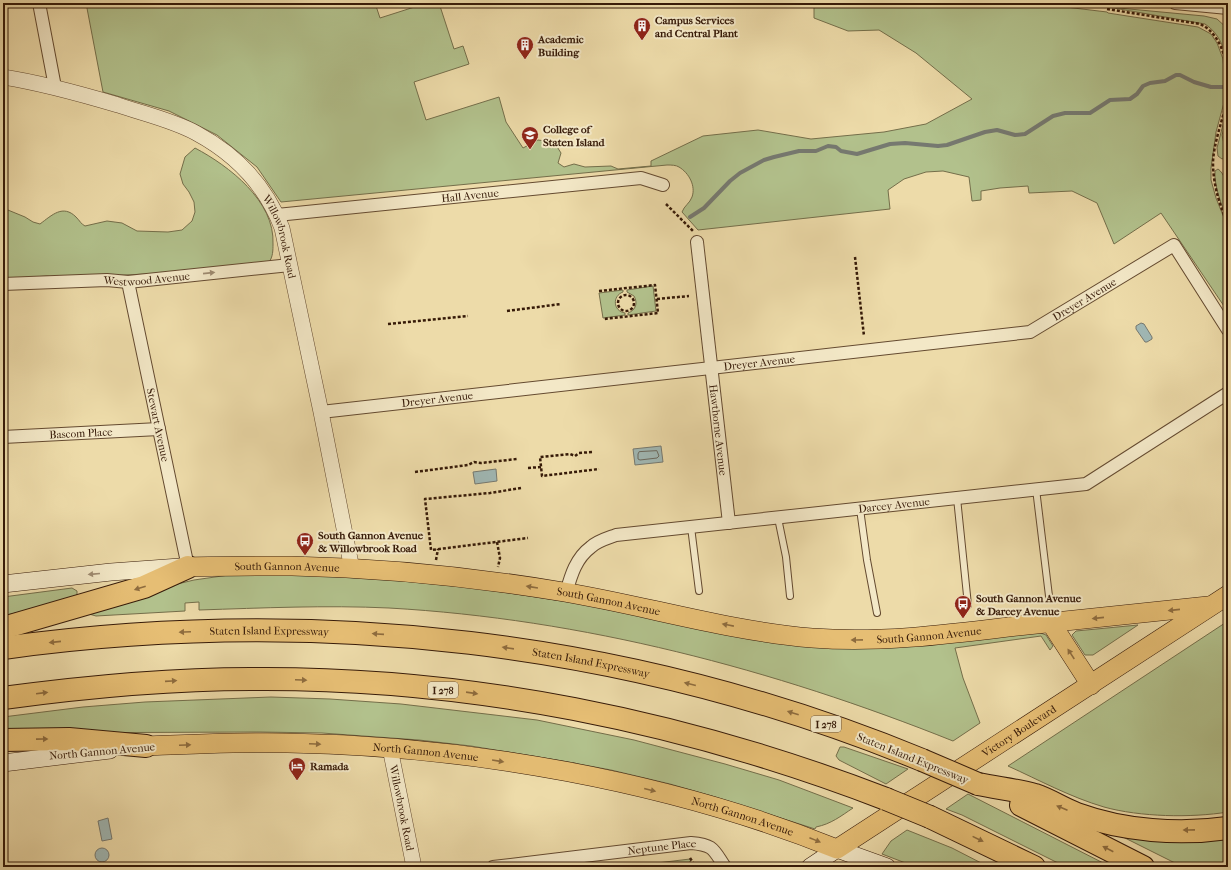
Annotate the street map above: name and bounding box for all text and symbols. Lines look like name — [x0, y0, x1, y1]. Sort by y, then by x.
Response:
place label: Campus Services and Central Plant — [655, 14, 739, 40]
building icon: Campus Services and Central Plant — [632, 16, 652, 41]
place label: Academic Building — [537, 33, 584, 59]
building icon: Academic Building — [515, 35, 535, 60]
place label: College of Staten Island — [543, 123, 606, 149]
school or university icon: College of Staten Island — [520, 125, 540, 150]
street label: Hall Avenue — [441, 186, 500, 205]
street label: Willowbrook Road — [259, 192, 299, 281]
street label: Westwood Avenue — [102, 269, 191, 289]
one-way arrow — [203, 270, 215, 277]
street label: Dreyer Avenue — [1050, 275, 1119, 324]
street label: Dreyer Avenue — [723, 352, 796, 374]
street label: Hawthorne Avenue — [706, 384, 730, 477]
street label: Stewart Avenue — [144, 387, 172, 463]
street label: Dreyer Avenue — [401, 389, 474, 410]
street label: Bascom Place — [49, 425, 113, 442]
street label: Darcey Avenue — [858, 495, 931, 516]
place label: South Gannon Avenue & Willowbrook Road — [318, 529, 424, 555]
bus stop icon: South Gannon Avenue & Willowbrook Road — [295, 531, 315, 556]
street label: South Gannon Avenue — [234, 560, 340, 575]
one-way arrow — [88, 570, 100, 577]
one-way arrow — [526, 584, 538, 590]
one-way arrow — [134, 585, 146, 591]
street label: South Gannon Avenue — [556, 585, 662, 619]
place label: South Gannon Avenue & Darcey Avenue — [976, 592, 1082, 618]
bus stop icon: South Gannon Avenue & Darcey Avenue — [953, 594, 973, 619]
one-way arrow — [1168, 607, 1180, 613]
one-way arrow — [1092, 615, 1104, 621]
one-way arrow — [722, 622, 734, 628]
street label: Staten Island Expressway — [209, 624, 330, 639]
street label: South Gannon Avenue — [876, 624, 983, 646]
one-way arrow — [179, 628, 191, 635]
one-way arrow — [372, 630, 384, 637]
one-way arrow — [850, 637, 863, 643]
one-way arrow — [49, 638, 61, 645]
one-way arrow — [502, 645, 514, 651]
street label: Staten Island Expressway — [531, 646, 652, 681]
one-way arrow — [1067, 648, 1074, 660]
one-way arrow — [295, 677, 308, 683]
one-way arrow — [165, 678, 177, 685]
one-way arrow — [684, 680, 696, 686]
road number: I 278 — [428, 682, 458, 698]
one-way arrow — [36, 690, 48, 696]
one-way arrow — [466, 690, 479, 696]
street label: Victory Boulevard — [979, 702, 1059, 761]
one-way arrow — [787, 710, 799, 716]
road number: I 278 — [811, 716, 841, 732]
street label: Staten Island Expressway — [855, 730, 972, 787]
one-way arrow — [36, 736, 48, 743]
street label: North Gannon Avenue — [49, 740, 156, 763]
one-way arrow — [179, 741, 191, 748]
one-way arrow — [309, 741, 322, 747]
street label: North Gannon Avenue — [372, 741, 480, 764]
hotel icon: Ramada — [287, 756, 307, 781]
one-way arrow — [492, 758, 504, 764]
place label: Ramada — [310, 760, 349, 773]
street label: Willowbrook Road — [386, 763, 417, 853]
one-way arrow — [644, 787, 656, 793]
street label: North Gannon Avenue — [690, 794, 796, 839]
one-way arrow — [1056, 804, 1068, 810]
one-way arrow — [1183, 827, 1195, 834]
one-way arrow — [972, 836, 984, 842]
street label: Neptune Place — [627, 837, 697, 858]
one-way arrow — [809, 837, 821, 843]
one-way arrow — [1103, 846, 1114, 852]

